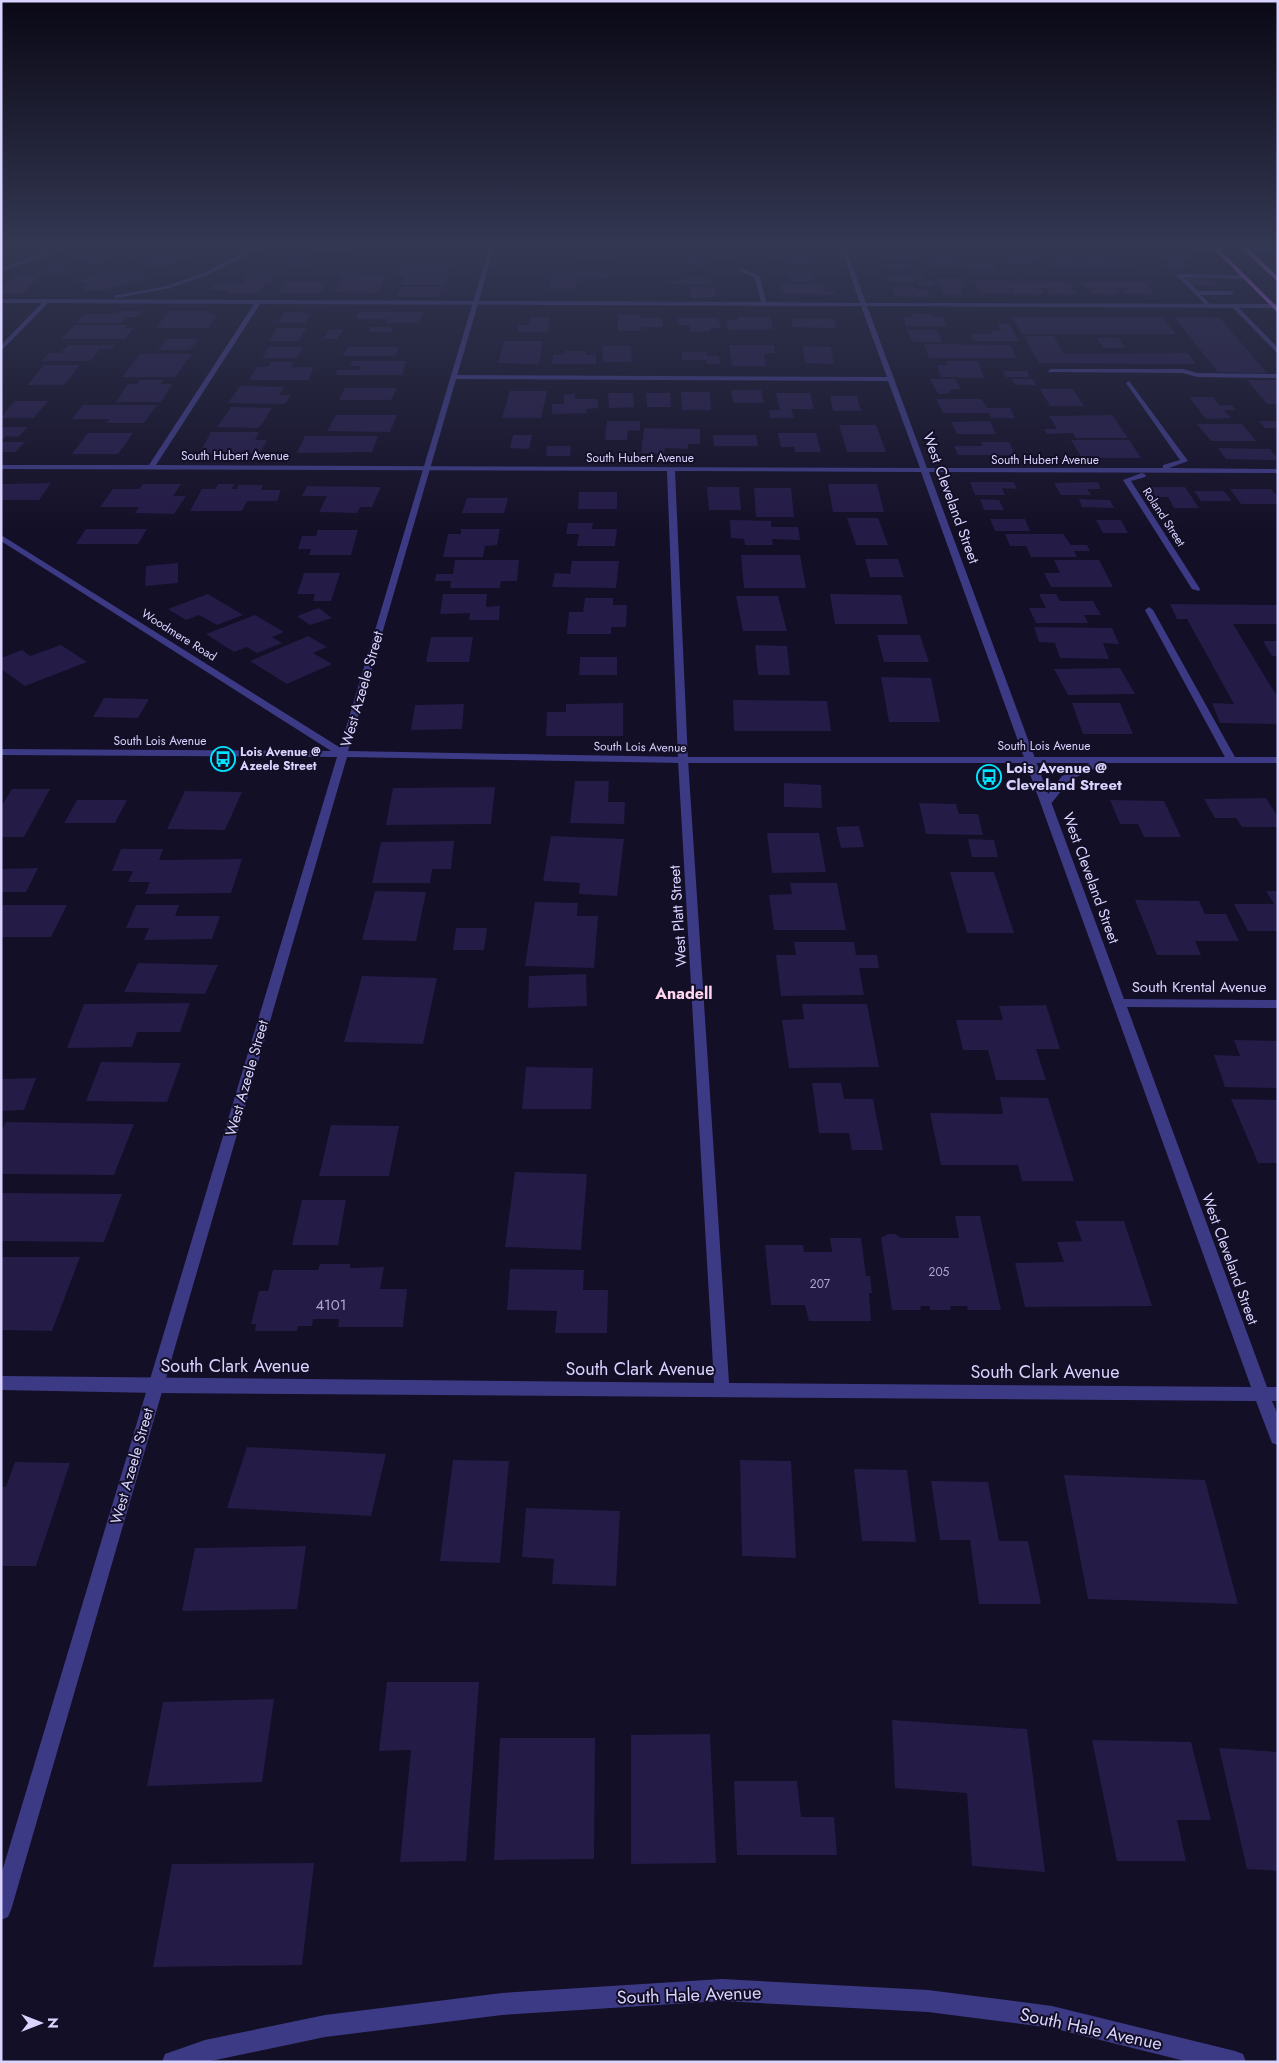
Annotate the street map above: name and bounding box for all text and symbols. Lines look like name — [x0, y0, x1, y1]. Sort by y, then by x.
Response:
street label: West Cleveland Street — [917, 429, 985, 567]
street label: South Hubert Avenue — [181, 447, 289, 465]
street label: South Hubert Avenue — [586, 449, 694, 467]
street label: South Hubert Avenue — [991, 451, 1099, 469]
street label: Roland Street — [1138, 484, 1190, 550]
street label: Woodmere Road — [138, 605, 220, 665]
street label: West Azeele Street — [335, 628, 389, 750]
street label: South Lois Avenue — [113, 732, 207, 750]
street label: South Lois Avenue — [593, 737, 687, 757]
street label: South Lois Avenue — [997, 737, 1091, 755]
place label: Lois Avenue @ Azeele Street — [239, 743, 321, 775]
bus stop icon: Lois Avenue @ Azeele Street — [210, 746, 236, 772]
place label: Lois Avenue @ Cleveland Street — [1006, 757, 1122, 796]
bus stop icon: Lois Avenue @ Cleveland Street — [976, 764, 1002, 790]
street label: West Cleveland Street — [1057, 809, 1125, 947]
street label: West Platt Street — [663, 864, 693, 968]
street label: South Krental Avenue — [1132, 976, 1267, 998]
district label: Anadell — [654, 982, 713, 1005]
street label: West Azeele Street — [220, 1017, 274, 1139]
street label: West Cleveland Street — [1196, 1190, 1264, 1328]
house number: 205 — [929, 1263, 950, 1281]
house number: 207 — [810, 1275, 831, 1293]
house number: 4101 — [315, 1294, 347, 1316]
street label: South Clark Avenue — [160, 1353, 310, 1379]
street label: South Clark Avenue — [565, 1356, 715, 1382]
street label: South Clark Avenue — [970, 1359, 1120, 1385]
street label: West Azeele Street — [105, 1405, 159, 1527]
street label: South Hale Avenue — [616, 1979, 762, 2011]
north arrow — [15, 1998, 65, 2048]
street label: South Hale Avenue — [1018, 2001, 1164, 2057]
text: N — [43, 2017, 63, 2029]

